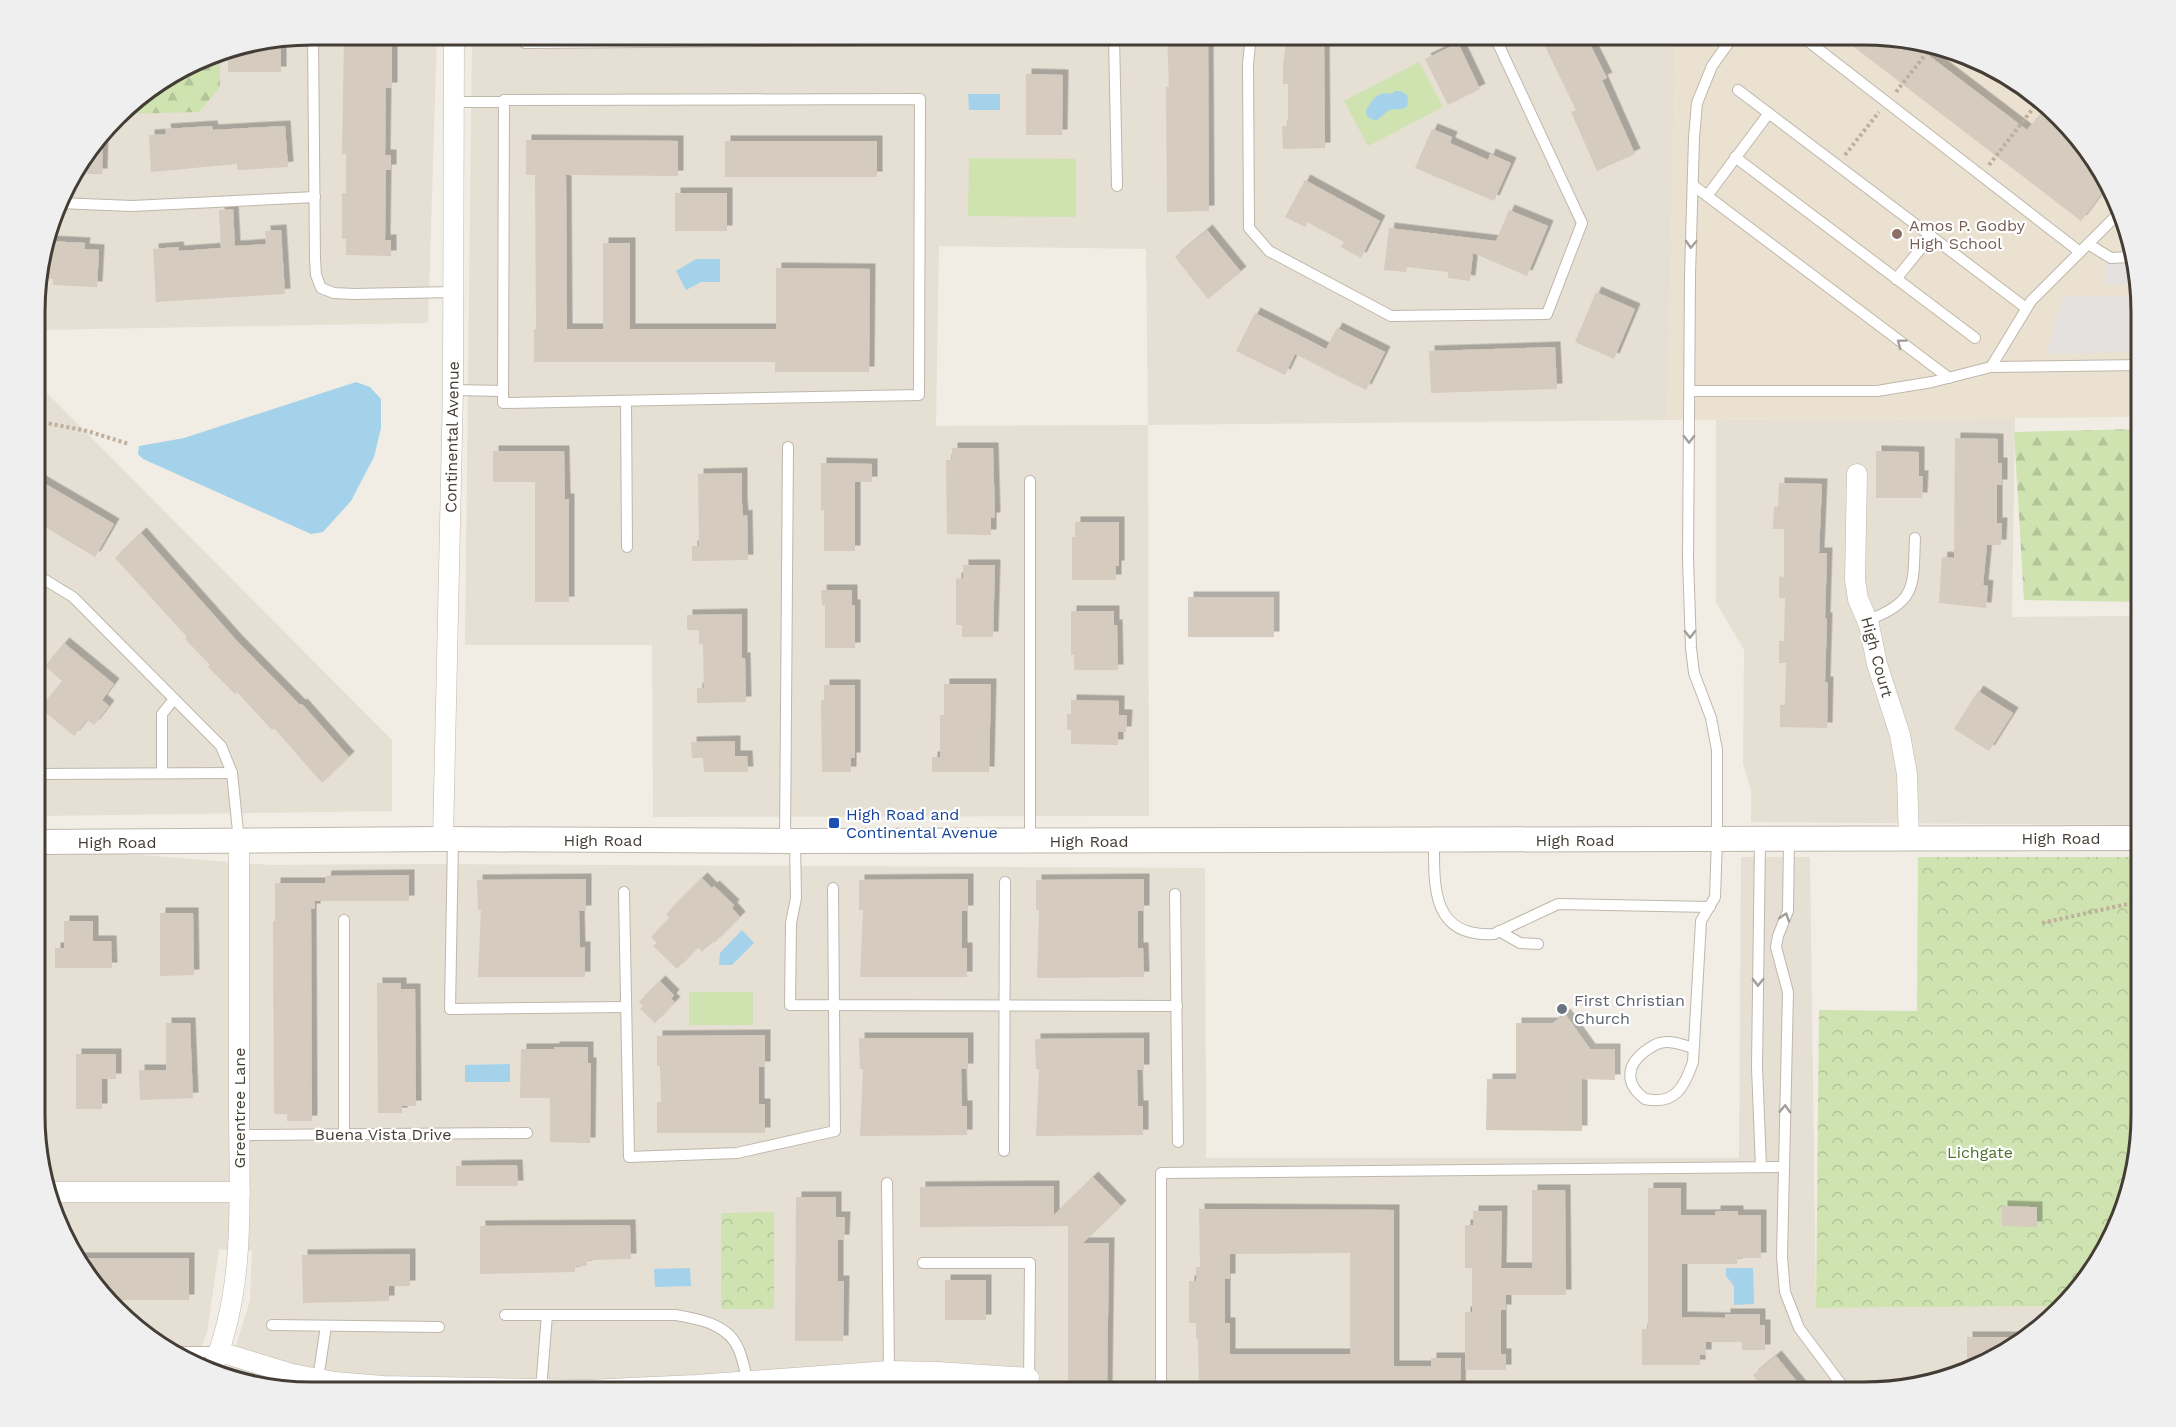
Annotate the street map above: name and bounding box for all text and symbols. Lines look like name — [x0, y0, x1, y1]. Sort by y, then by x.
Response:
place label: Amos P. Godby High School — [1909, 216, 2026, 253]
marker: Amos P. Godby High School — [1890, 227, 1904, 241]
one-way arrow — [1685, 240, 1698, 249]
one-way arrow — [1897, 340, 1908, 351]
street label: Continental Avenue — [441, 361, 463, 513]
one-way arrow — [1683, 435, 1695, 444]
street label: High Court — [1857, 614, 1897, 700]
one-way arrow — [1684, 630, 1696, 639]
place label: High Road and Continental Avenue — [846, 805, 998, 842]
marker: High Road and Continental Avenue — [827, 816, 841, 830]
street label: High Road — [2022, 829, 2100, 848]
street label: High Road — [564, 831, 642, 850]
street label: High Road — [1536, 831, 1614, 850]
street label: High Road — [1050, 832, 1128, 851]
street label: High Road — [78, 833, 156, 852]
one-way arrow — [1778, 912, 1790, 923]
one-way arrow — [1752, 977, 1765, 986]
place label: First Christian Church — [1574, 991, 1685, 1028]
marker: First Christian Church — [1555, 1002, 1569, 1016]
street label: Greentree Lane — [230, 1048, 249, 1168]
one-way arrow — [1779, 1104, 1791, 1113]
street label: Buena Vista Drive — [315, 1125, 451, 1144]
park label: Lichgate — [1947, 1143, 2013, 1162]

